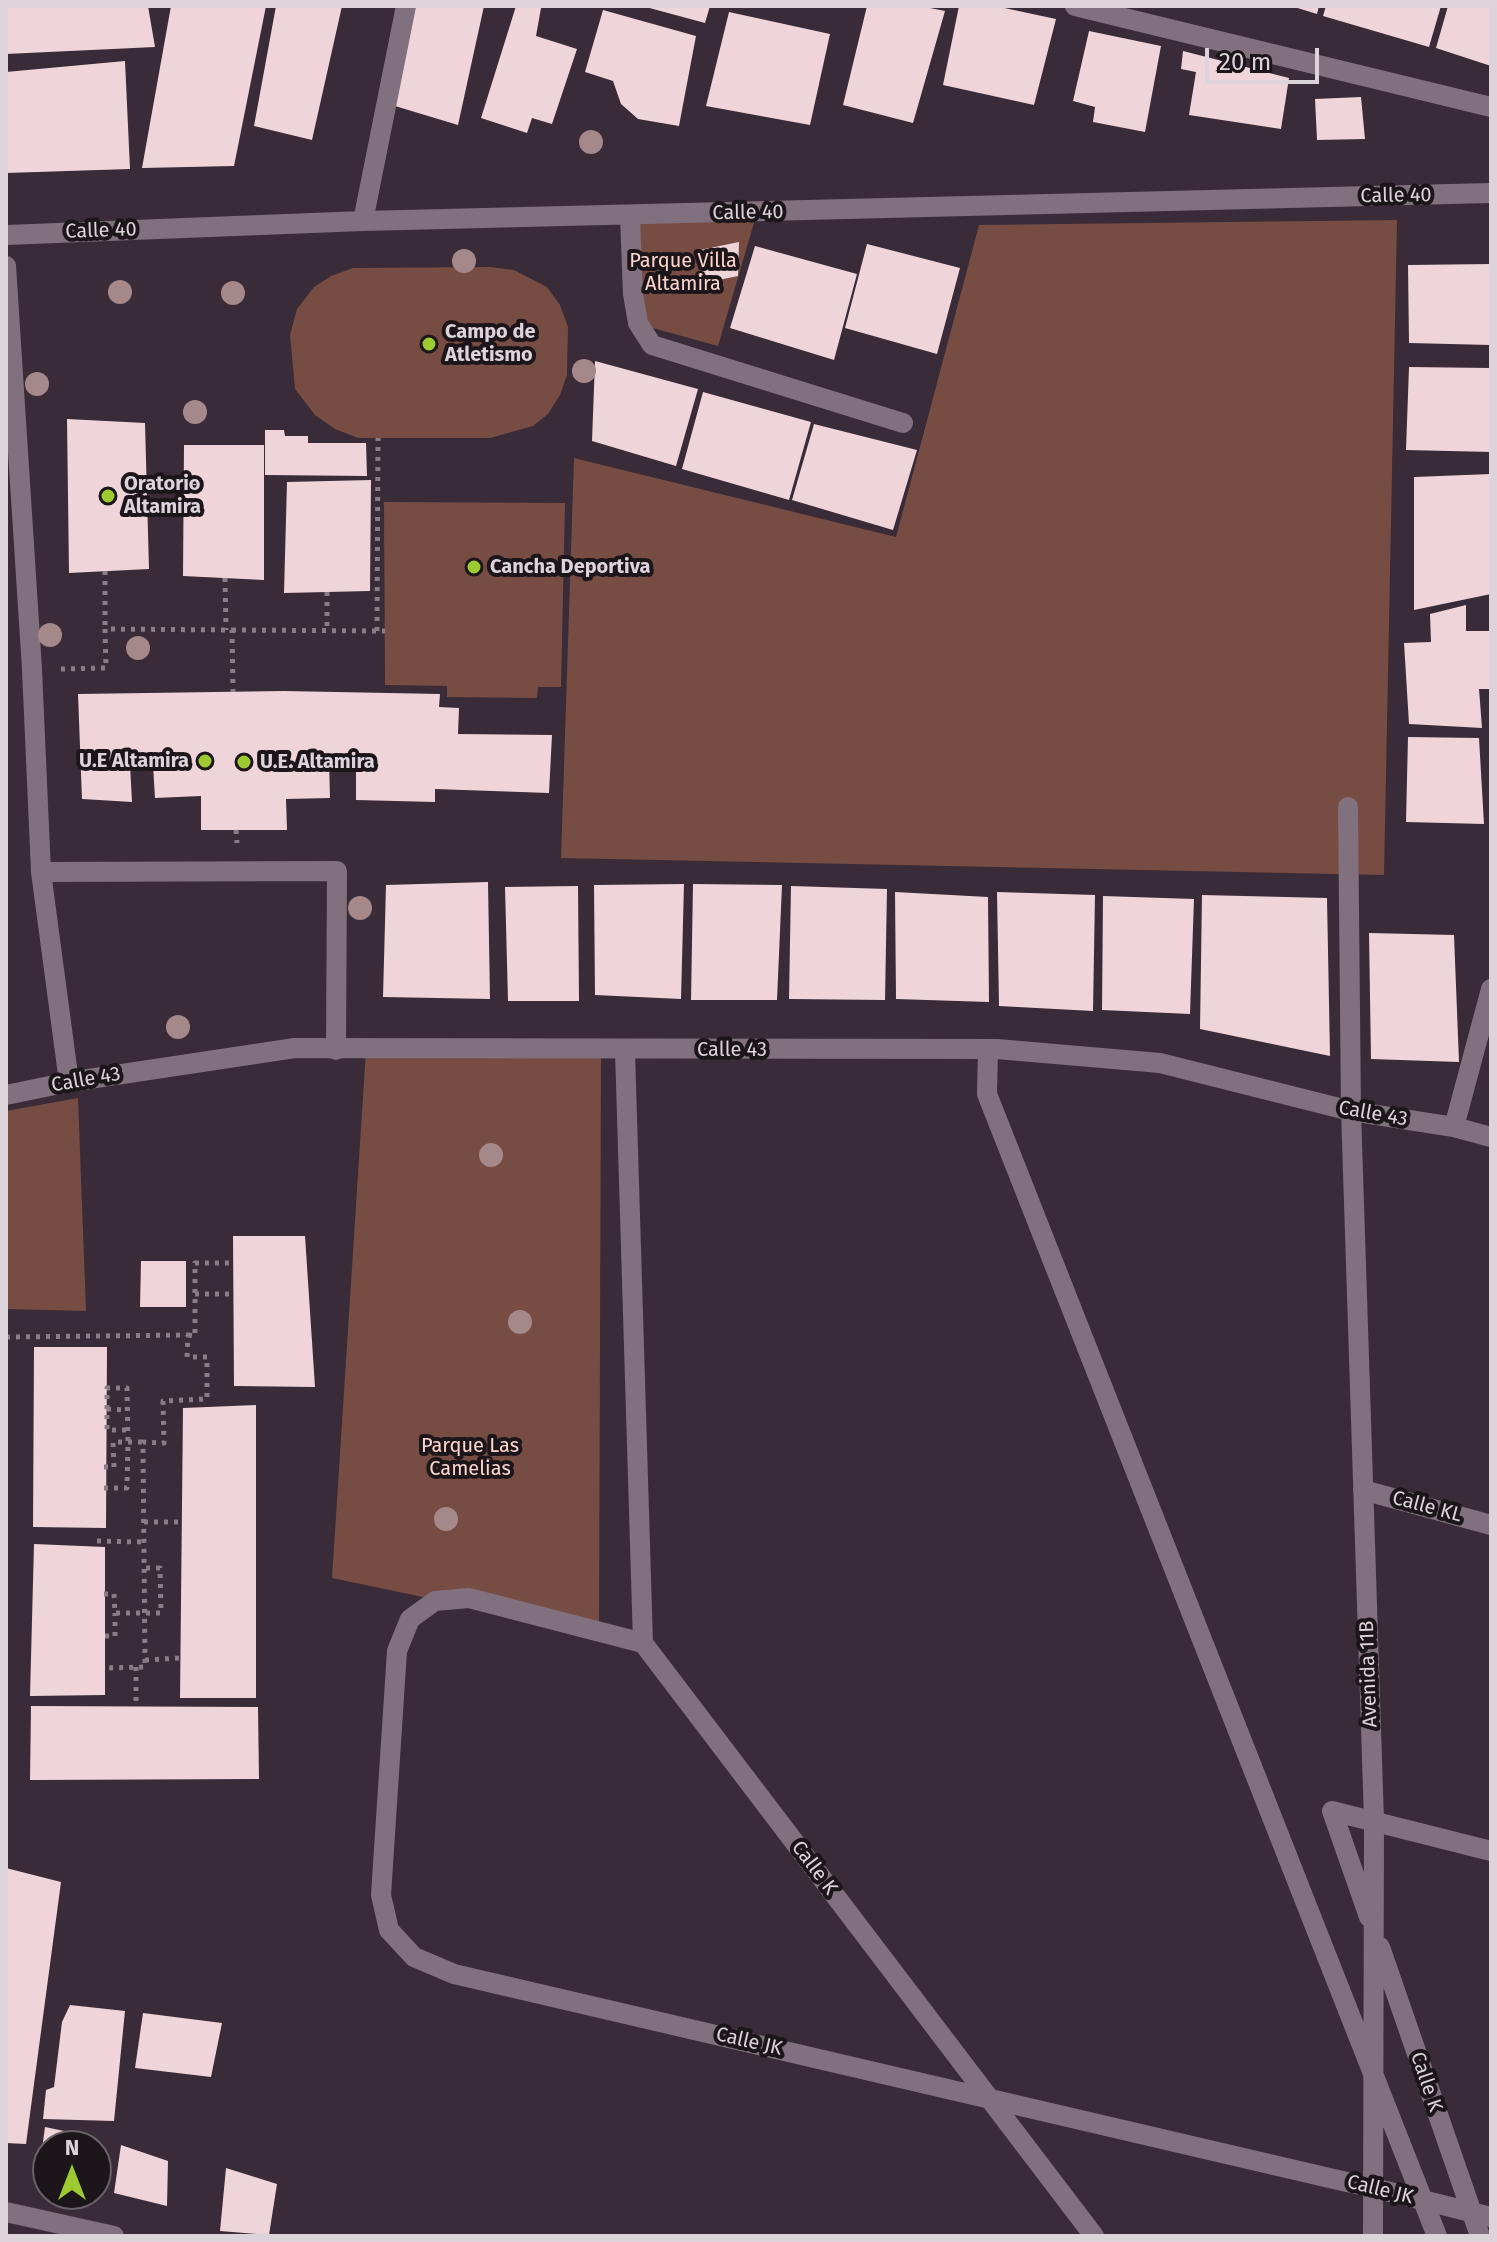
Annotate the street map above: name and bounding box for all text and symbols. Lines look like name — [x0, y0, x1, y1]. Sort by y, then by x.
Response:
scale bar — [1209, 32, 1323, 82]
text: 20 m — [1219, 48, 1271, 76]
street label: Calle 40 — [1360, 183, 1432, 209]
street label: Calle 40 — [712, 200, 784, 226]
street label: Calle 40 — [65, 218, 137, 244]
park label: Parque Villa Altamira — [629, 249, 737, 296]
place label: Campo de Atletismo — [445, 320, 536, 367]
marker: Campo de Atletismo — [420, 335, 438, 353]
place label: Oratorio Altamira — [124, 472, 201, 519]
marker: Oratorio Altamira — [99, 487, 117, 505]
place label: Cancha Deportiva — [490, 555, 650, 579]
marker: Cancha Deportiva — [465, 558, 483, 576]
place label: U.E Altamira — [79, 749, 189, 773]
place label: U.E. Altamira — [260, 750, 375, 774]
marker: U.E Altamira — [196, 752, 214, 770]
marker: U.E. Altamira — [235, 753, 253, 771]
street label: Calle 43 — [697, 1038, 767, 1062]
street label: Calle 43 — [50, 1062, 122, 1098]
street label: Calle 43 — [1337, 1096, 1409, 1132]
park label: Parque Las Camelias — [421, 1434, 519, 1481]
street label: Calle KL — [1389, 1486, 1465, 1528]
street label: Avenida 11B — [1355, 1620, 1383, 1728]
street label: Calle K — [786, 1836, 842, 1900]
street label: Calle JK — [713, 2023, 785, 2061]
street label: Calle K — [1405, 2049, 1447, 2115]
north arrow — [32, 2130, 112, 2210]
text: N — [65, 2134, 79, 2161]
street label: Calle JK — [1344, 2170, 1416, 2210]

